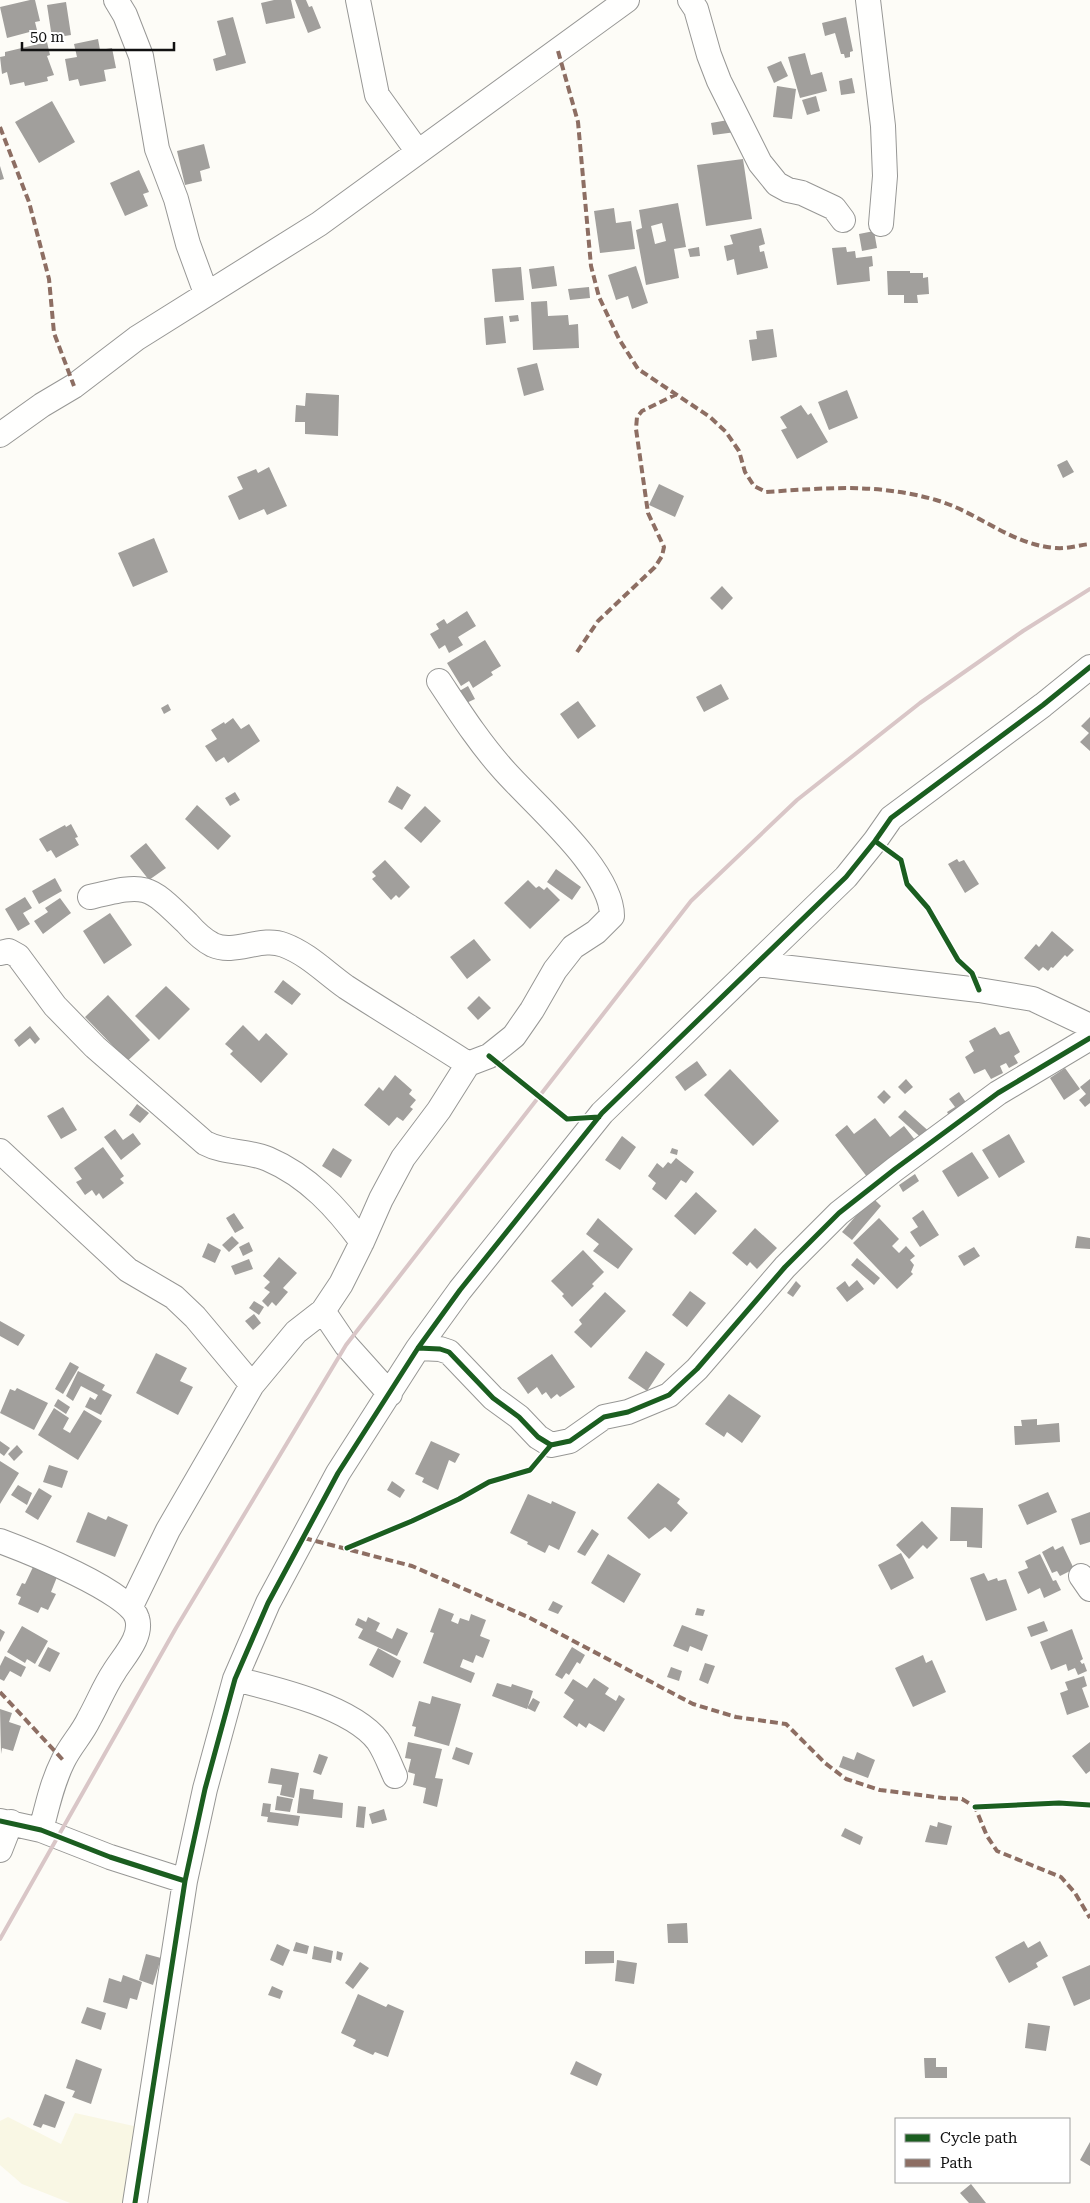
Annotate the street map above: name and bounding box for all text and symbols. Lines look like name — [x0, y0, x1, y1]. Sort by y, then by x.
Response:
scale bar — [22, 20, 175, 52]
text: 50 m — [30, 28, 65, 46]
legend — [895, 2118, 1070, 2183]
text: Cycle path — [940, 2129, 1018, 2147]
text: Path — [940, 2154, 973, 2172]

